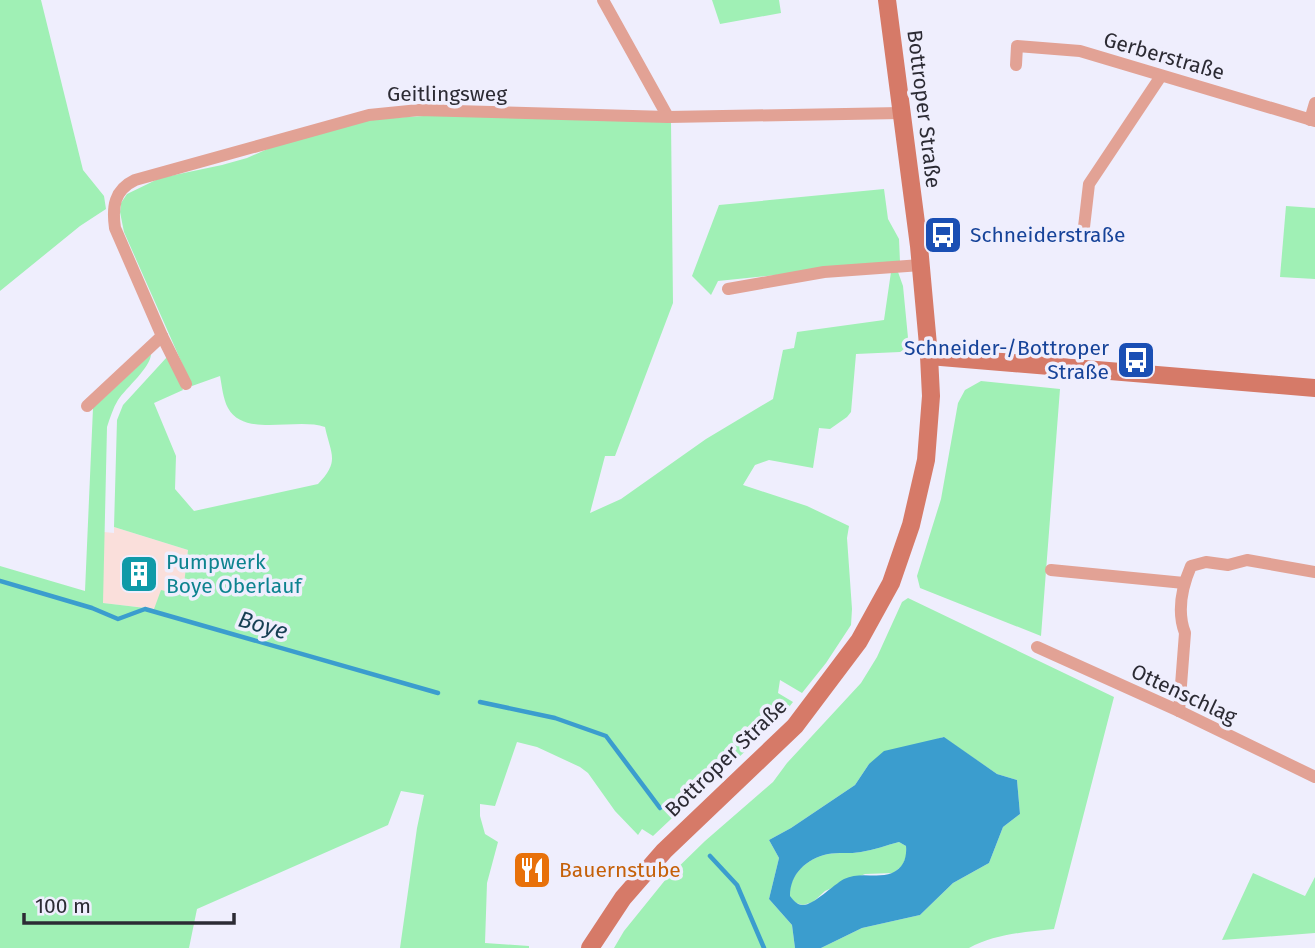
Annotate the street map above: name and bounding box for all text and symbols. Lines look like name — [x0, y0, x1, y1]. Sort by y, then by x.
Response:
street label: Gerberstraße — [1101, 26, 1227, 86]
street label: Bottroper Straße — [901, 28, 947, 190]
street label: Geitlingsweg — [387, 81, 507, 107]
bus stop icon: Schneiderstraße — [922, 214, 964, 256]
place label: Schneiderstraße — [970, 222, 1125, 248]
place label: Schneider-/Bottroper Straße — [904, 335, 1109, 385]
bus stop icon: Schneider-/Bottroper Straße — [1115, 339, 1157, 381]
place label: Pumpwerk Boye Oberlauf — [166, 549, 303, 599]
building icon: Pumpwerk Boye Oberlauf — [118, 553, 160, 595]
water label: Boye — [235, 605, 291, 645]
street label: Ottenschlag — [1127, 658, 1241, 730]
street label: Bottroper Straße — [660, 693, 792, 823]
restaurant icon: Bauernstube — [511, 849, 553, 891]
place label: Bauernstube — [559, 857, 681, 883]
scale bar — [24, 881, 234, 925]
text: 100 m — [35, 893, 91, 919]

